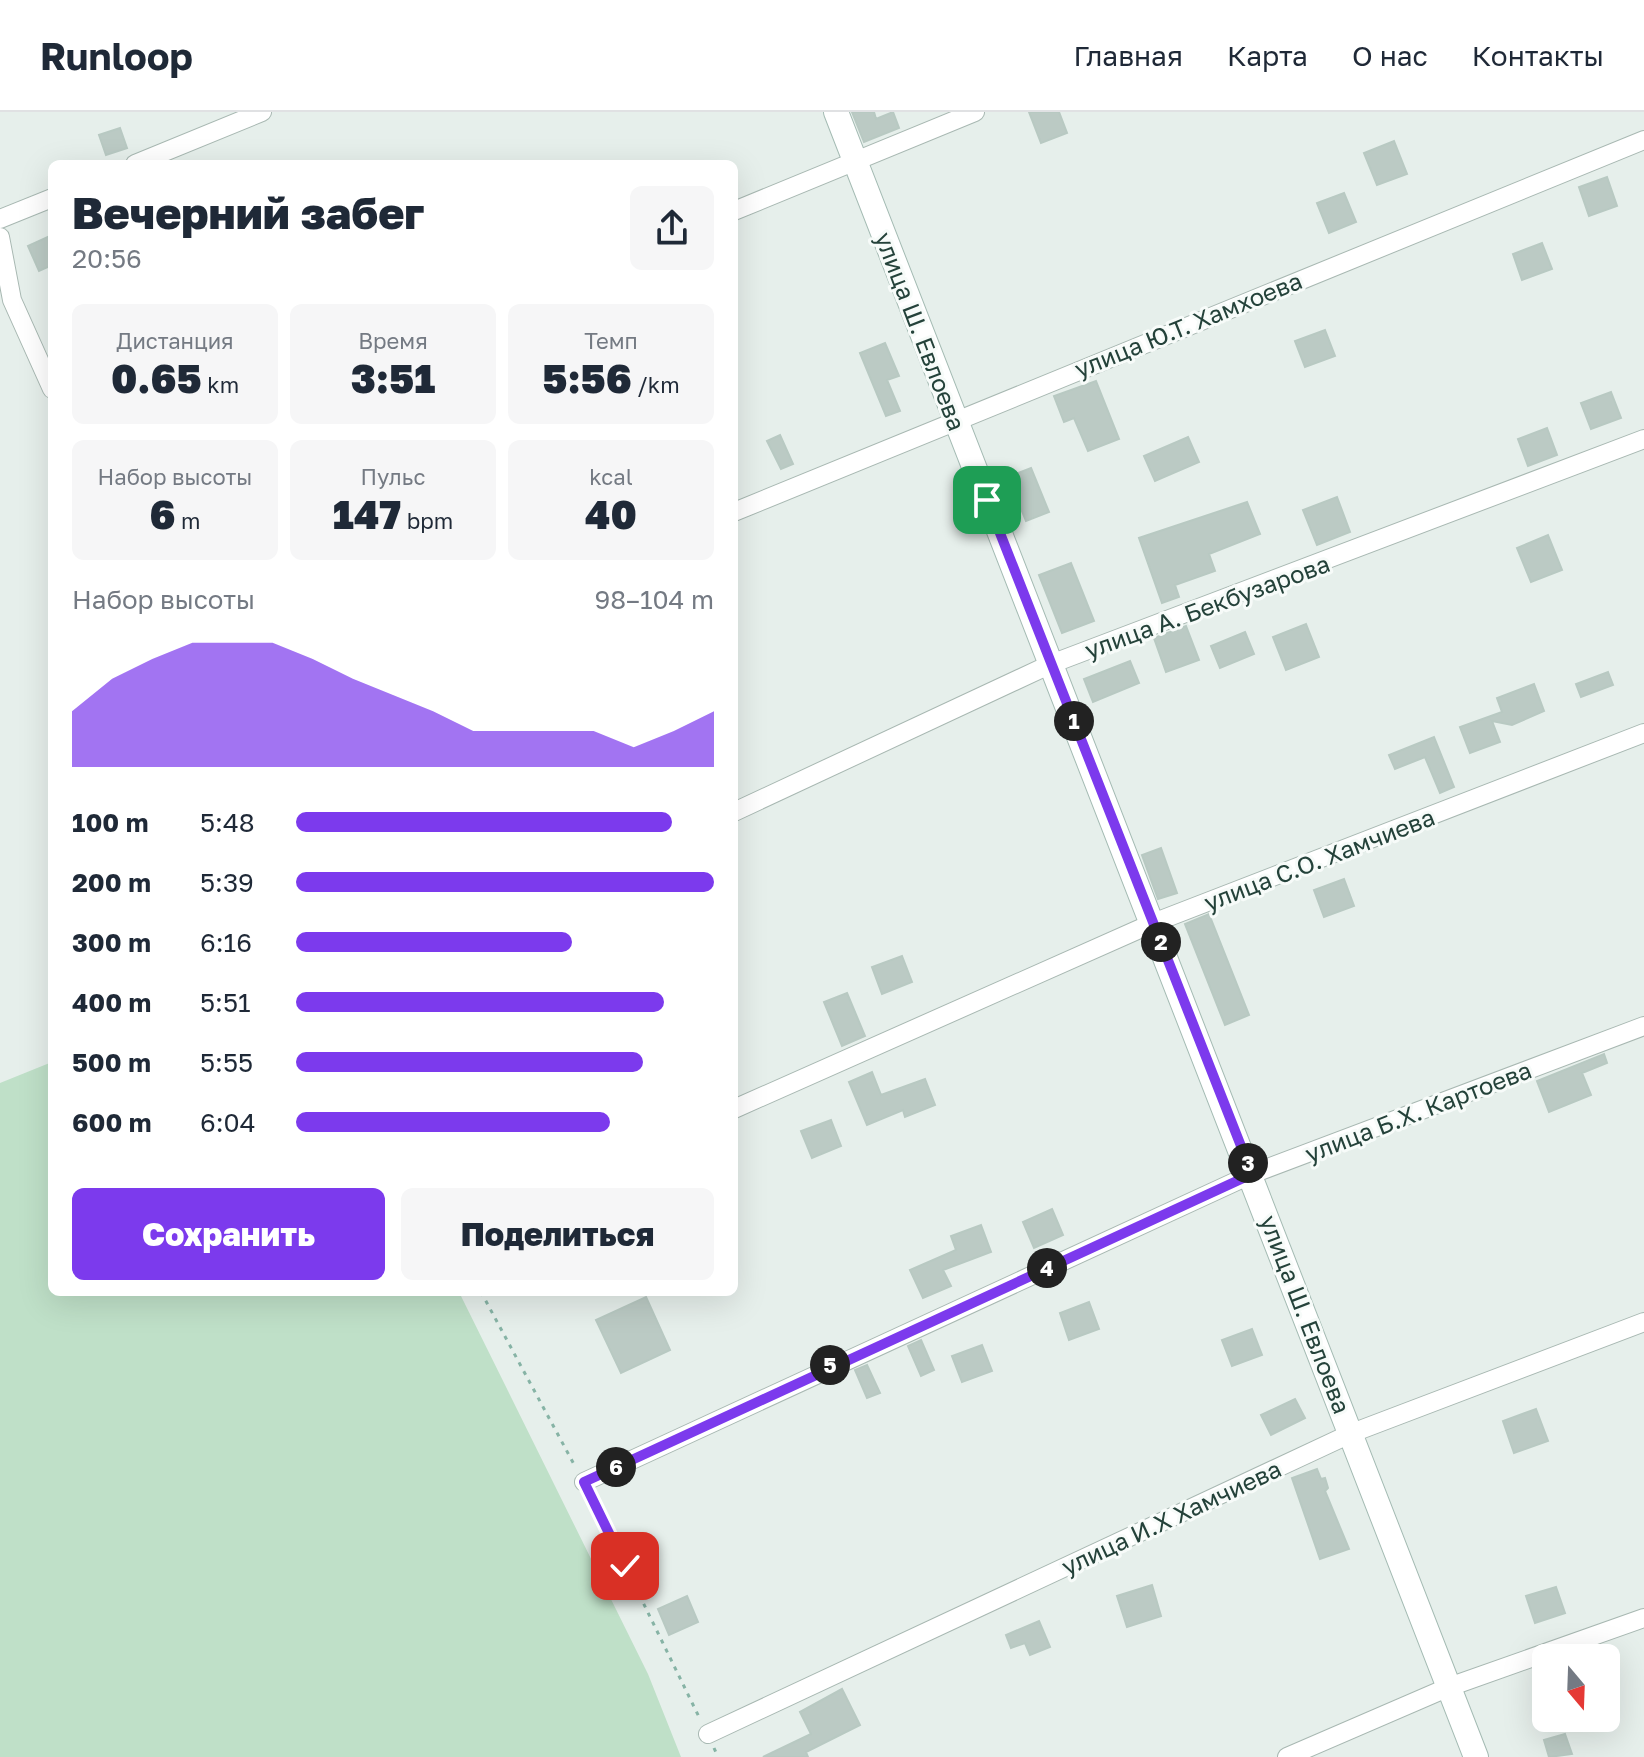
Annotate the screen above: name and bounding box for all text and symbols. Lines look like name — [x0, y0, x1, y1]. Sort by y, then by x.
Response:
text: Runloop — [40, 33, 193, 78]
text: Главная — [1073, 39, 1183, 72]
text: Карта — [1227, 39, 1308, 72]
text: О нас — [1352, 39, 1428, 72]
text: Контакты — [1472, 39, 1604, 72]
text: Вечерний забег — [72, 186, 425, 239]
button: share — [630, 186, 714, 270]
street label: улица Ш. Евлоева — [870, 228, 972, 434]
text: 20:56 — [72, 243, 142, 274]
street label: улица Ю.Т. Хамхоева — [1070, 265, 1306, 383]
text: Дистанция — [116, 327, 234, 354]
text: Время — [358, 327, 428, 354]
text: Темп — [584, 327, 638, 354]
text: 0.65 — [111, 354, 202, 402]
text: 3:51 — [351, 354, 435, 402]
text: 5:56 — [542, 354, 632, 402]
text: km — [202, 371, 239, 398]
text: /km — [632, 371, 680, 398]
text: Набор высоты — [98, 463, 252, 490]
text: Пульс — [360, 463, 426, 490]
text: kcal — [589, 463, 633, 490]
pin — [953, 466, 1021, 534]
icon: arrive — [965, 478, 1009, 522]
text: 6 — [150, 490, 176, 538]
text: 147 — [333, 490, 401, 538]
text: 40 — [585, 490, 637, 538]
text: m — [176, 507, 200, 534]
text: bpm — [401, 507, 453, 534]
street label: улица А. Бекбузарова — [1081, 548, 1333, 664]
text: Набор высоты — [72, 584, 255, 615]
text: 98–104 m — [595, 584, 714, 615]
pin: 1 — [1054, 701, 1094, 741]
text: 1 — [1068, 707, 1080, 734]
street label: улица С.О. Хамчиева — [1200, 802, 1438, 916]
text: 100 m — [72, 807, 148, 838]
text: 5:48 — [200, 807, 255, 838]
text: 200 m — [72, 867, 151, 898]
text: 5:39 — [200, 867, 254, 898]
pin: 2 — [1141, 922, 1181, 962]
text: 300 m — [72, 927, 151, 958]
text: 6:16 — [200, 927, 252, 958]
text: 2 — [1154, 928, 1168, 955]
text: 400 m — [72, 987, 151, 1018]
text: 5:51 — [200, 987, 251, 1018]
text: 500 m — [72, 1047, 151, 1078]
text: 5:55 — [200, 1047, 253, 1078]
street label: улица Б.Х. Картоева — [1301, 1054, 1535, 1168]
text: 600 m — [72, 1107, 152, 1138]
text: 6:04 — [200, 1107, 256, 1138]
pin: 3 — [1228, 1143, 1268, 1183]
text: 3 — [1241, 1149, 1255, 1176]
button: Сохранить — [72, 1188, 385, 1280]
button: Поделиться — [401, 1188, 714, 1280]
street label: улица Ш. Евлоева — [1255, 1211, 1357, 1417]
pin: 4 — [1027, 1248, 1067, 1288]
text: 4 — [1040, 1254, 1054, 1281]
pin: 5 — [810, 1345, 850, 1385]
text: 5 — [823, 1351, 837, 1378]
pin: 6 — [596, 1447, 636, 1487]
text: 6 — [609, 1453, 623, 1480]
street label: улица И.Х Хамчиева — [1057, 1453, 1285, 1581]
pin — [591, 1532, 659, 1600]
icon: check — [603, 1544, 647, 1588]
north arrow — [1532, 1644, 1620, 1732]
map controls — [1532, 1644, 1620, 1732]

